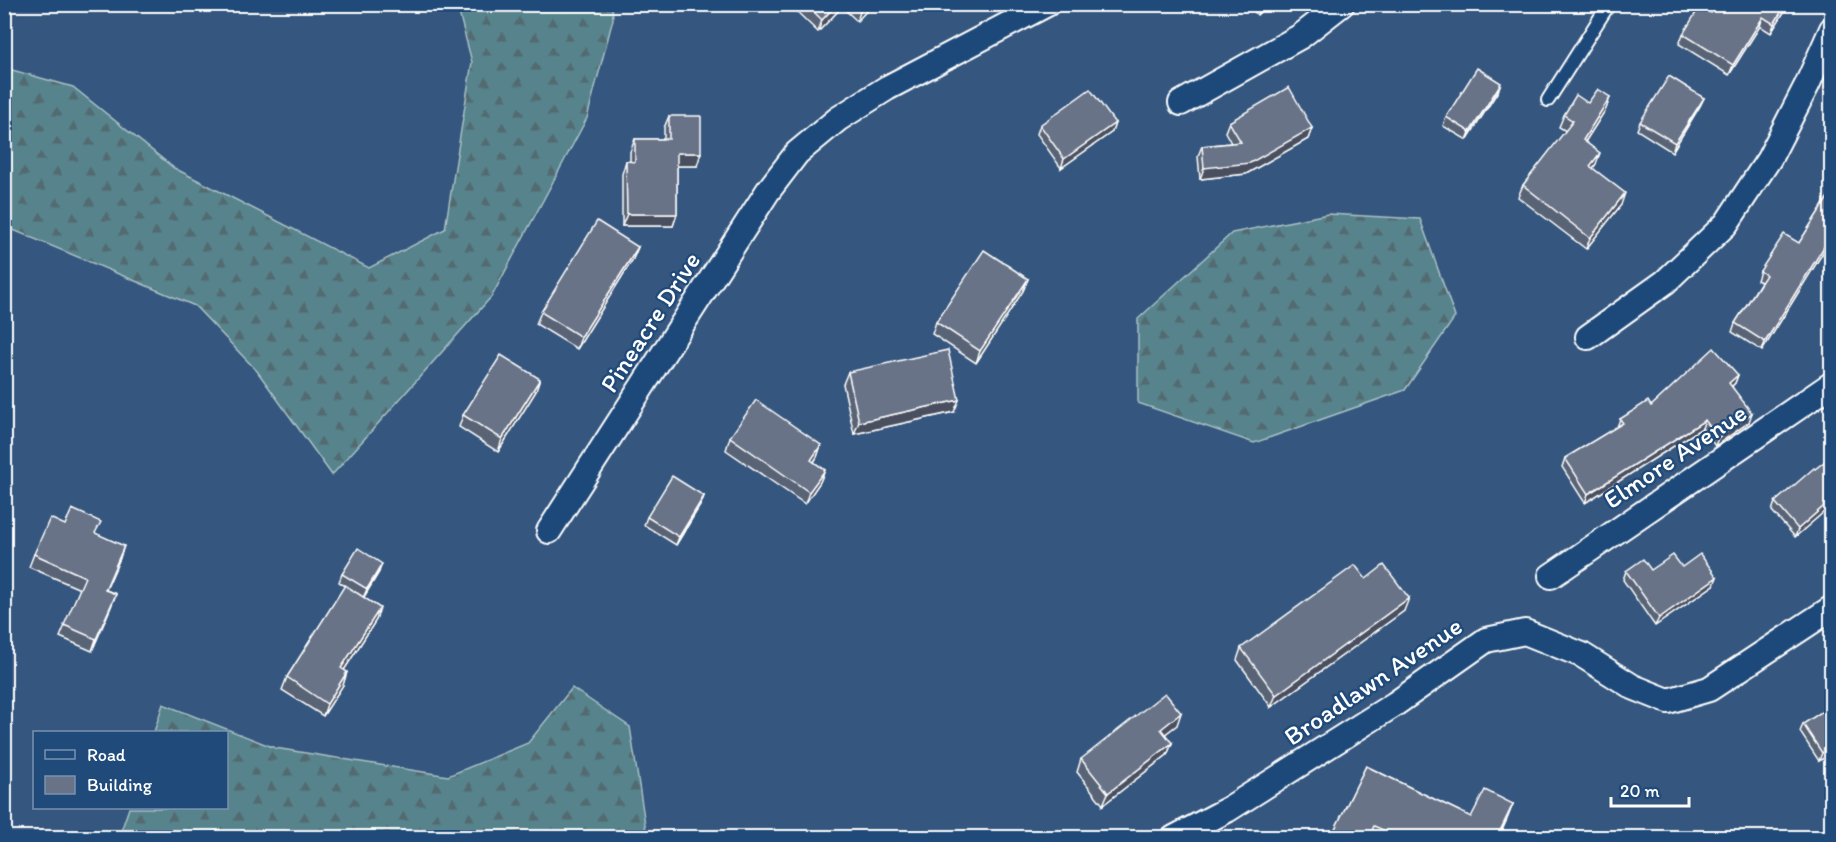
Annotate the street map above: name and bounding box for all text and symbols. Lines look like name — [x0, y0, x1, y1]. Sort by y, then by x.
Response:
street label: Pineacre Drive — [593, 246, 707, 398]
street label: Elmore Avenue — [1597, 396, 1753, 516]
street label: Broadlawn Avenue — [1278, 610, 1468, 752]
legend — [33, 731, 228, 809]
text: Road — [87, 744, 126, 766]
scale bar — [1611, 770, 1689, 808]
text: Building — [87, 774, 153, 796]
text: 20 m — [1620, 780, 1660, 802]

